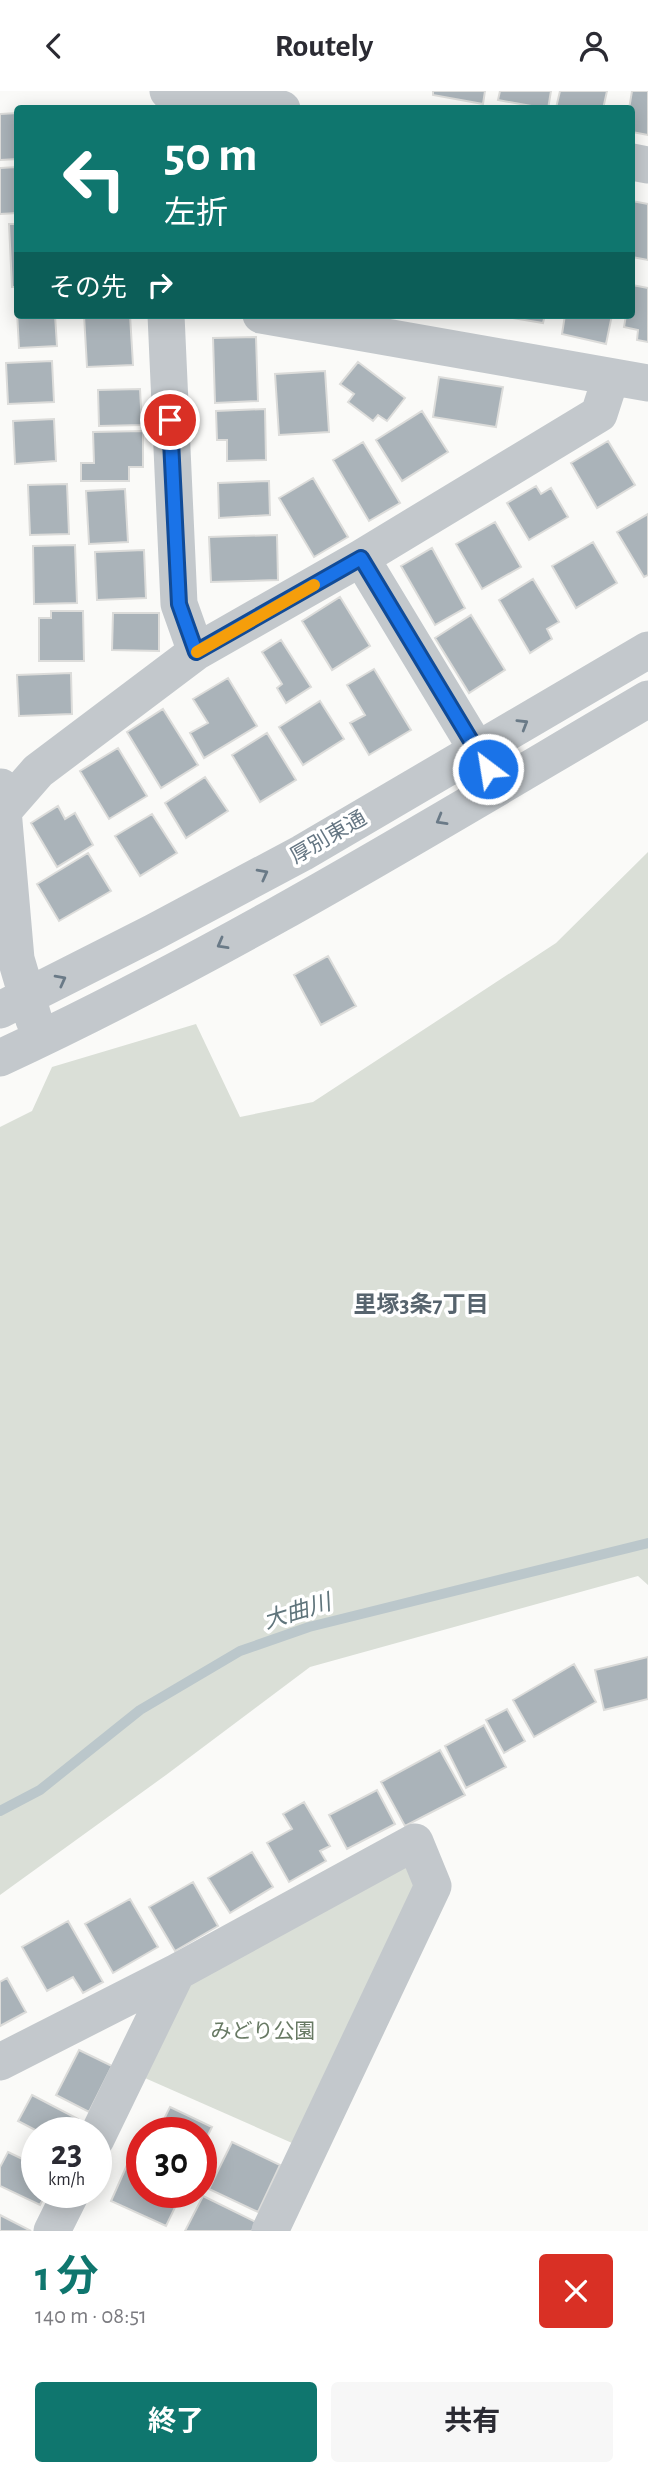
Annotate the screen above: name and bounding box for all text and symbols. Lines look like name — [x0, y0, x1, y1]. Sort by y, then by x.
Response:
icon: back — [35, 27, 73, 65]
icon: person — [575, 27, 613, 65]
text: Routely — [275, 30, 373, 62]
text: 50 m — [164, 131, 258, 180]
icon: left — [49, 133, 140, 224]
text: 左折 — [164, 197, 228, 229]
icon: right — [141, 266, 179, 304]
text: その先 — [49, 275, 127, 301]
pin — [140, 390, 200, 450]
icon: arrive — [151, 401, 189, 439]
one-way arrow — [516, 719, 529, 732]
position arrow — [451, 732, 525, 806]
street label: 厚別東通 — [286, 806, 370, 868]
one-way arrow — [436, 812, 449, 825]
one-way arrow — [255, 869, 268, 882]
one-way arrow — [217, 936, 229, 949]
one-way arrow — [54, 974, 66, 988]
district label: 里塚3条7丁目 — [354, 1292, 488, 1317]
water label: 大曲川 — [260, 1589, 337, 1634]
park label: みどり公園 — [211, 2020, 316, 2042]
speed limit sign: 30 — [126, 2117, 217, 2208]
text: 23 — [51, 2136, 82, 2171]
text: km/h — [48, 2171, 85, 2189]
button: close — [539, 2254, 613, 2328]
text: 1 分 — [35, 2256, 98, 2298]
text: 140 m · 08:51 — [35, 2305, 147, 2328]
button: 終了 — [35, 2382, 317, 2462]
button: 共有 — [331, 2382, 613, 2462]

